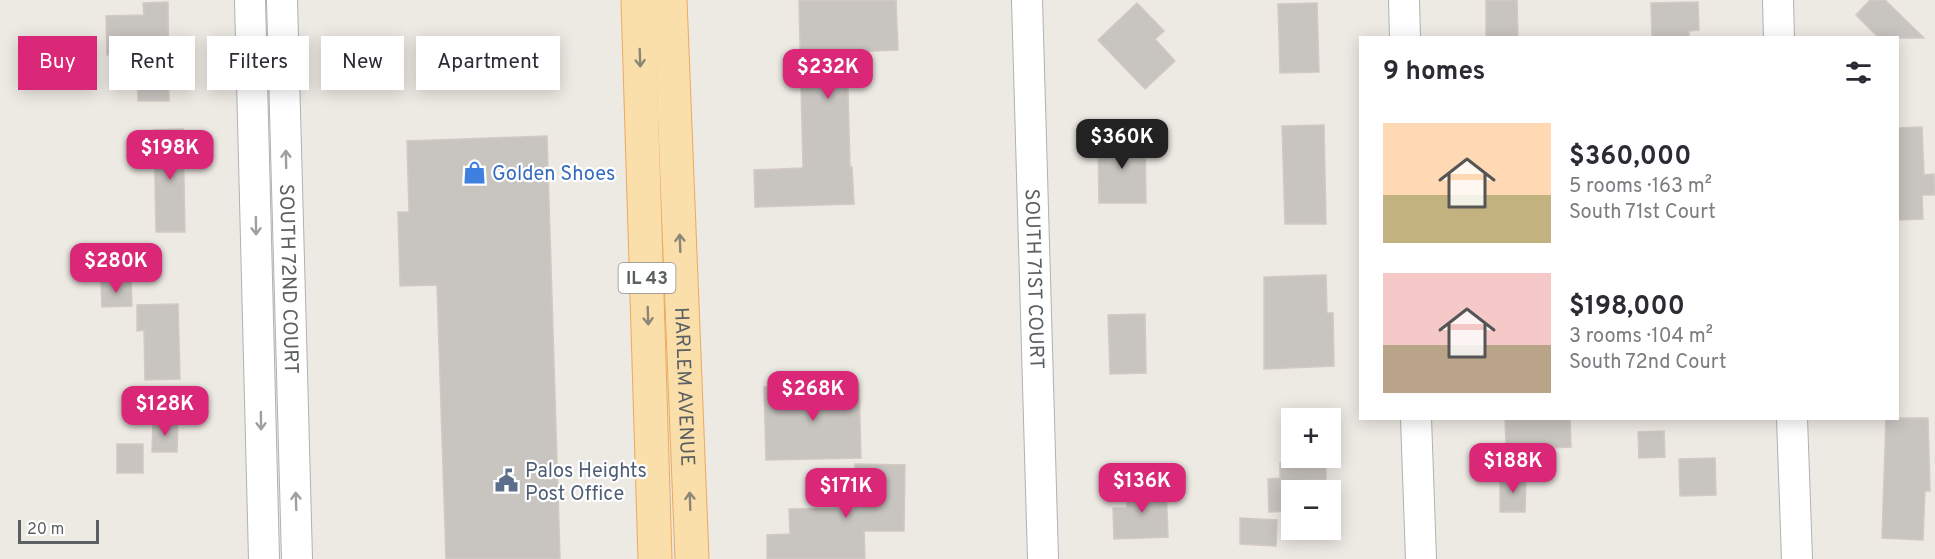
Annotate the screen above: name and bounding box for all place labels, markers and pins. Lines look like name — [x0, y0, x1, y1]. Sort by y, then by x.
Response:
pin: $232K — [786, 49, 870, 100]
pin: $360K — [1080, 119, 1164, 170]
pin: $198K — [128, 130, 212, 181]
shop icon: Golden Shoes — [461, 160, 487, 186]
place label: Golden Shoes — [492, 162, 615, 188]
pin: $280K — [74, 243, 158, 294]
pin: $268K — [771, 371, 855, 422]
pin: $128K — [123, 386, 207, 437]
pin: $188K — [1471, 443, 1555, 494]
place label: Palos Heights Post Office — [525, 459, 647, 508]
pin: $136K — [1100, 463, 1184, 514]
public building icon: Palos Heights Post Office — [494, 468, 520, 494]
pin: $171K — [804, 468, 888, 519]

